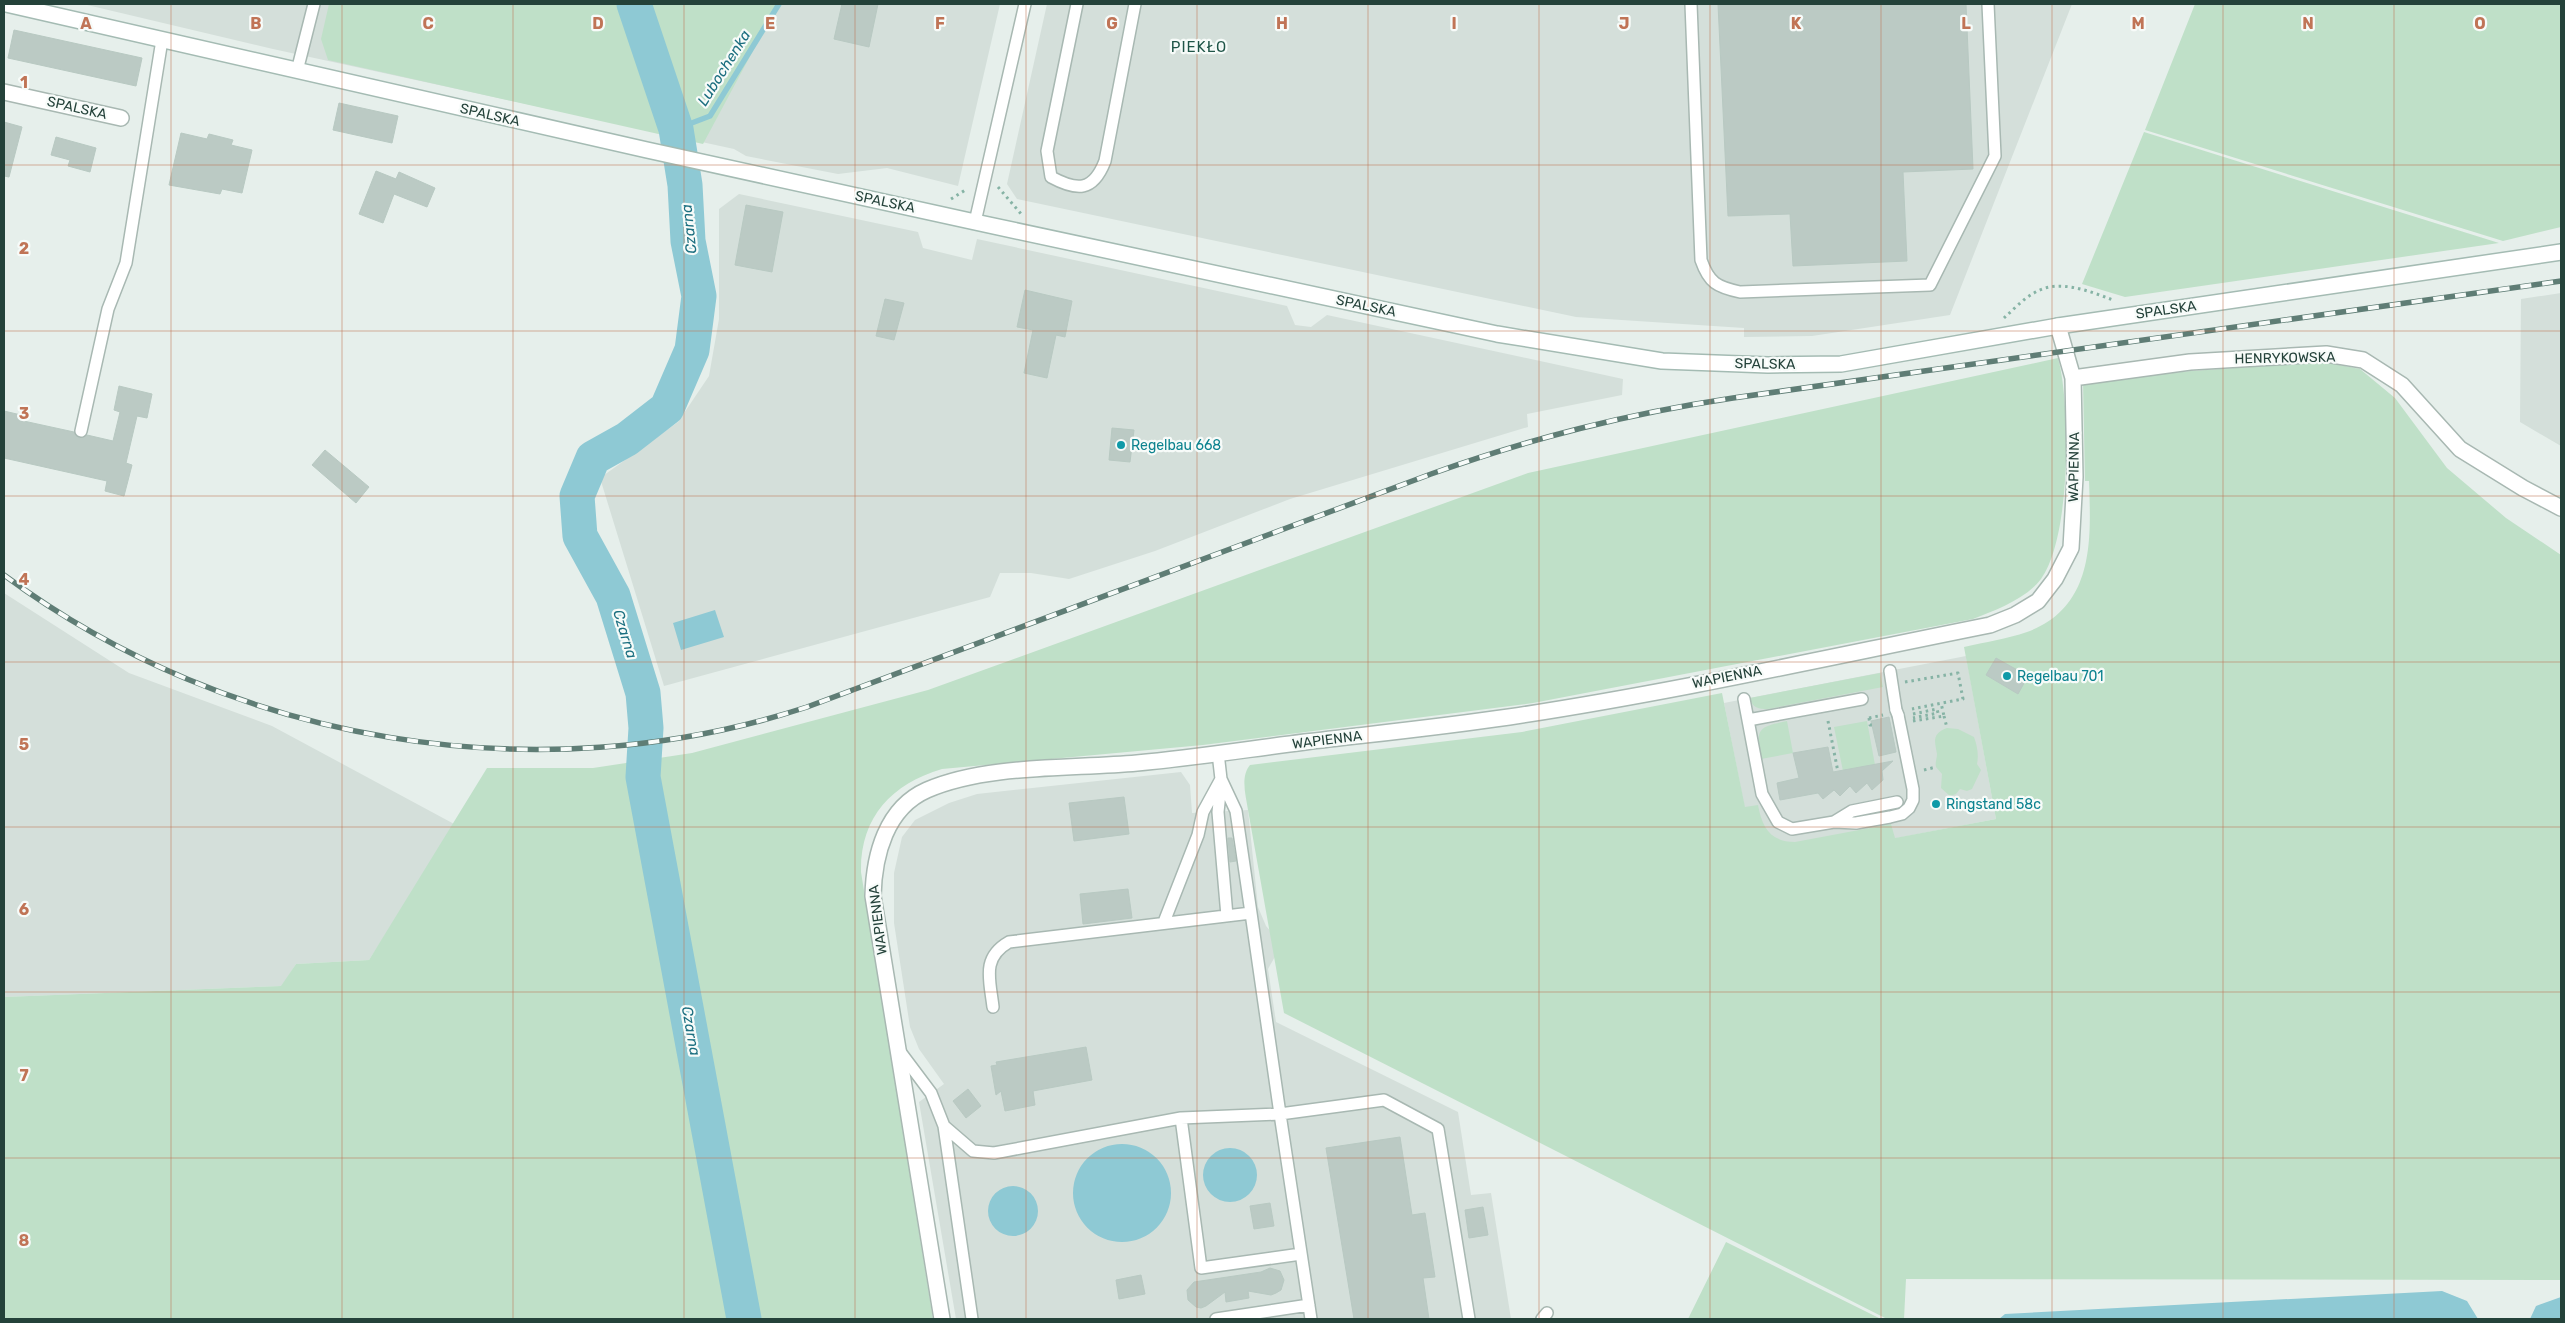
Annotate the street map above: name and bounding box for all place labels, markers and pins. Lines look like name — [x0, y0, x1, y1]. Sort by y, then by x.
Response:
place label: Regelbau 668 — [1131, 437, 1221, 454]
marker: Regelbau 668 — [1115, 439, 1127, 451]
place label: Regelbau 701 — [2017, 668, 2104, 685]
marker: Regelbau 701 — [2001, 670, 2013, 682]
place label: Ringstand 58c — [1946, 796, 2041, 813]
marker: Ringstand 58c — [1930, 798, 1942, 810]

